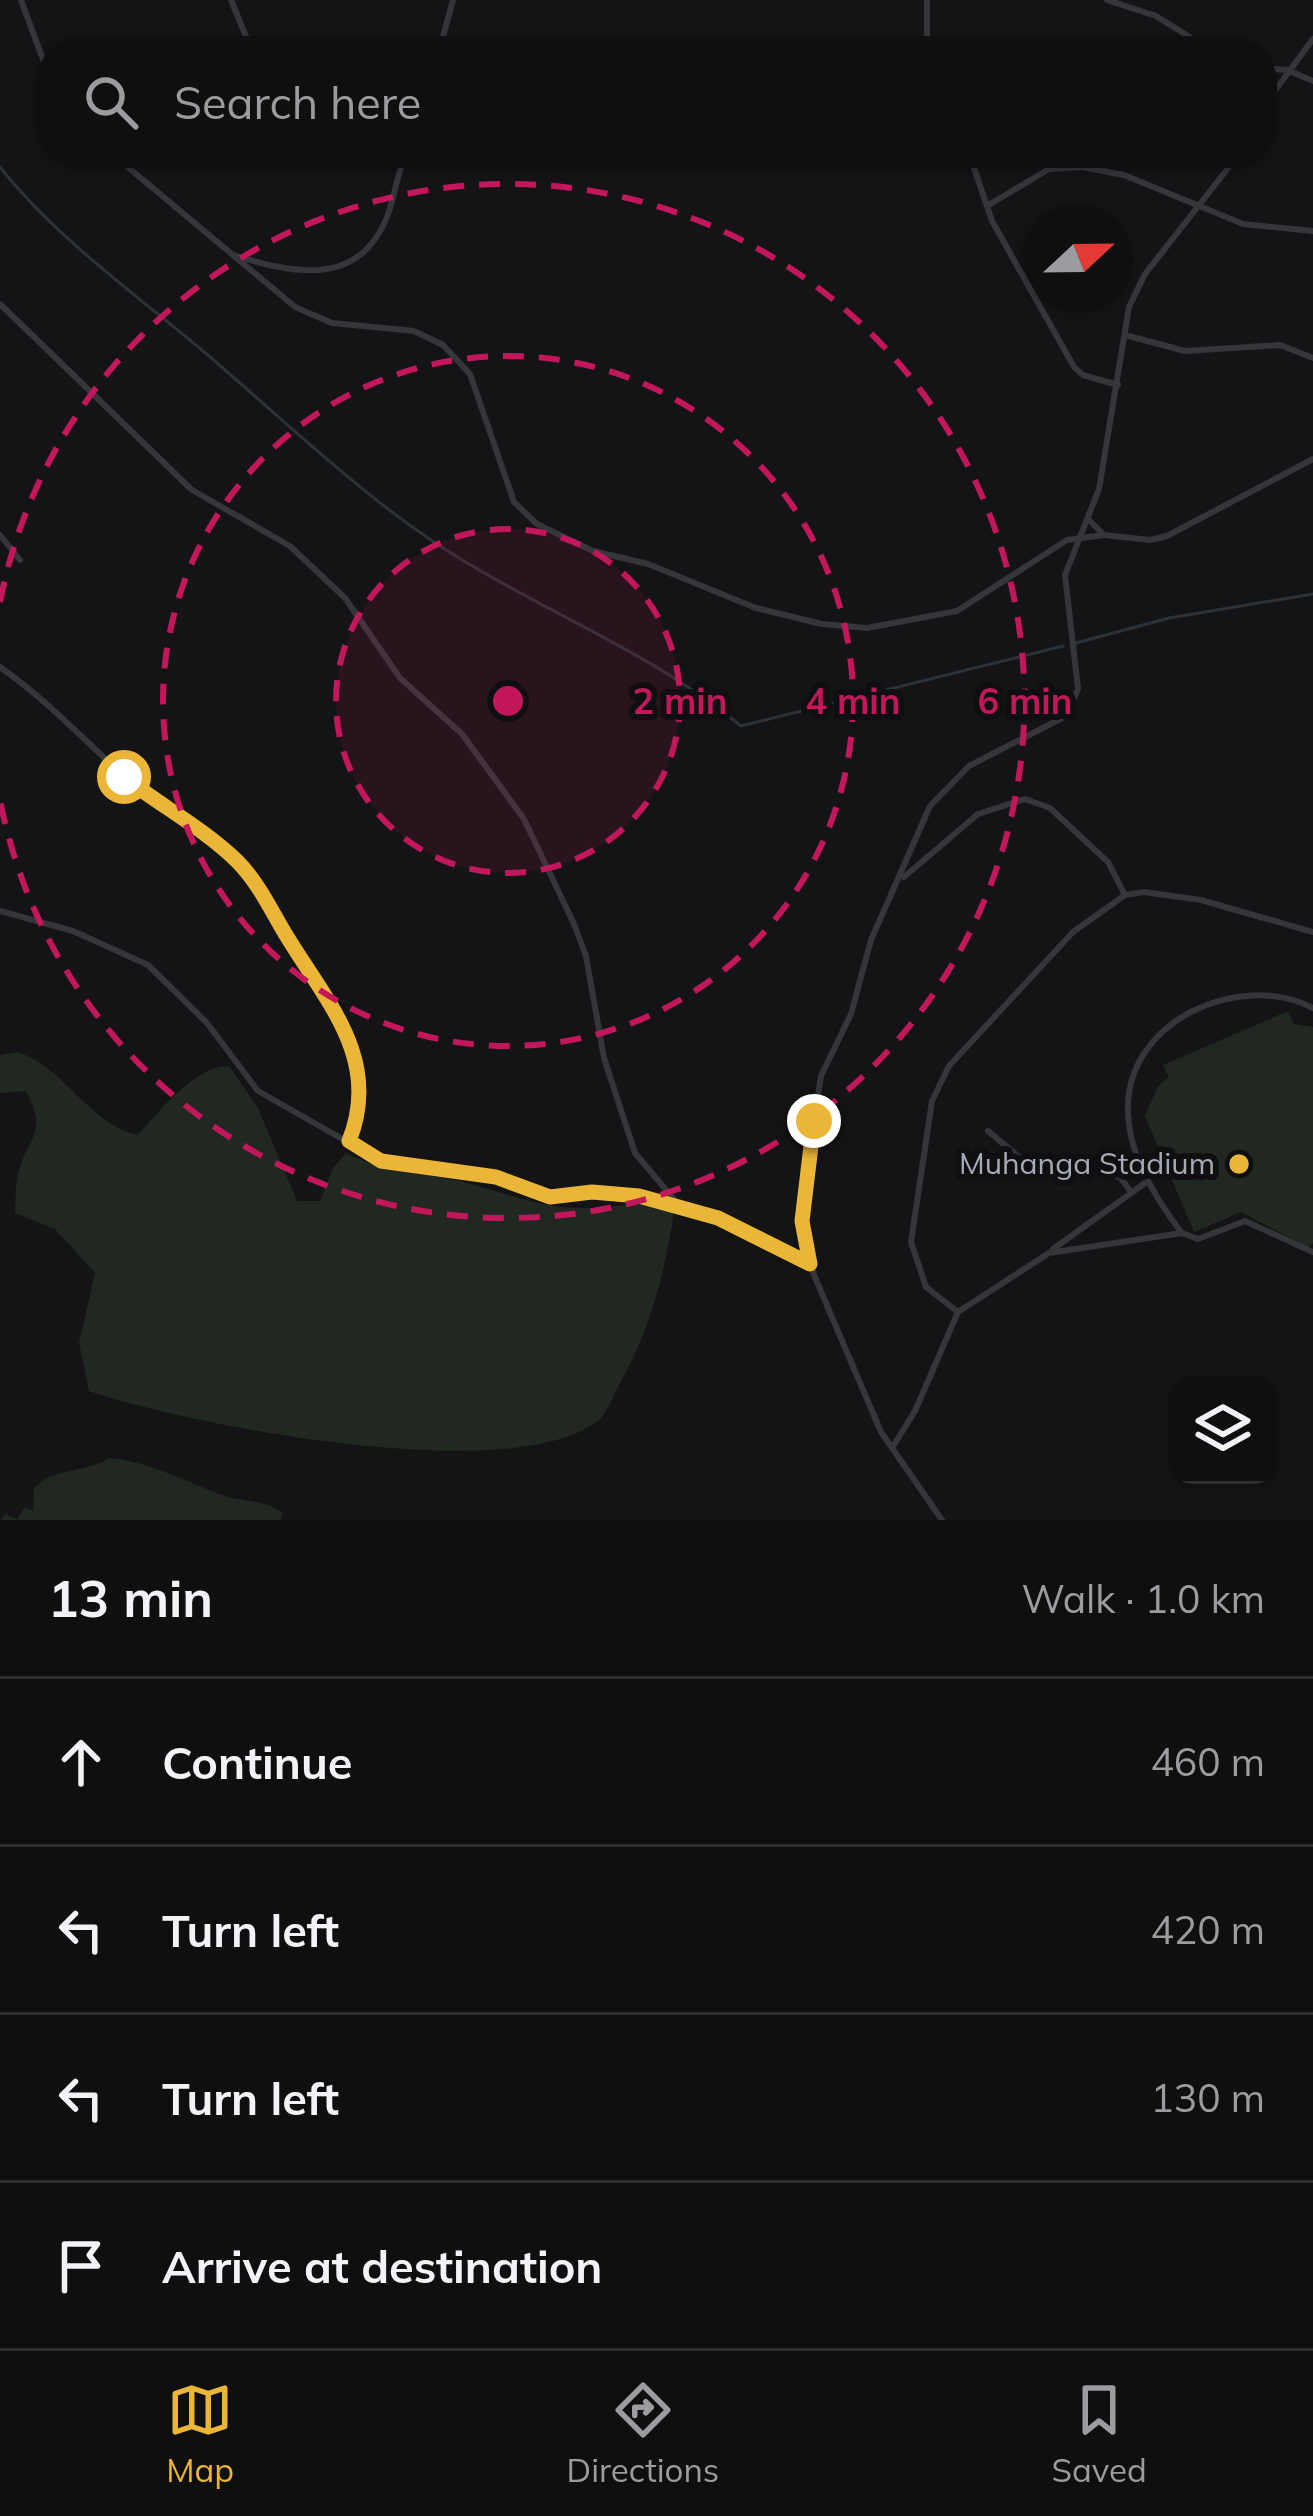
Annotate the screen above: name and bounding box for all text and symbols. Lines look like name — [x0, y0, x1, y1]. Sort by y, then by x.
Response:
search box — [36, 36, 1277, 168]
icon: search — [78, 69, 144, 135]
text: Search here — [174, 74, 421, 130]
north arrow — [1025, 204, 1133, 312]
text: 2 min — [633, 678, 727, 723]
text: 4 min — [806, 678, 900, 723]
text: 6 min — [978, 678, 1072, 723]
centre of rings — [487, 680, 529, 722]
route start — [97, 750, 151, 804]
route end — [787, 1094, 841, 1148]
place label: Muhanga Stadium — [959, 1144, 1215, 1182]
marker: Muhanga Stadium — [1226, 1151, 1252, 1177]
map controls — [1169, 1376, 1277, 1484]
button: layers — [1169, 1376, 1277, 1484]
text: 13 min — [48, 1566, 213, 1630]
text: Walk · 1.0 km — [1022, 1574, 1265, 1623]
icon: ahead — [48, 1729, 114, 1795]
text: Continue — [162, 1734, 352, 1790]
text: 460 m — [1150, 1737, 1265, 1786]
icon: left — [48, 1897, 114, 1963]
text: Turn left — [162, 1902, 339, 1958]
text: 420 m — [1150, 1905, 1265, 1954]
icon: left — [48, 2065, 114, 2131]
text: Turn left — [162, 2070, 339, 2126]
text: 130 m — [1150, 2073, 1265, 2122]
icon: arrive — [48, 2233, 114, 2299]
text: Arrive at destination — [162, 2238, 602, 2294]
tab: Map — [166, 2377, 234, 2490]
tab: Directions — [567, 2377, 719, 2490]
tab: Saved — [1052, 2377, 1147, 2490]

